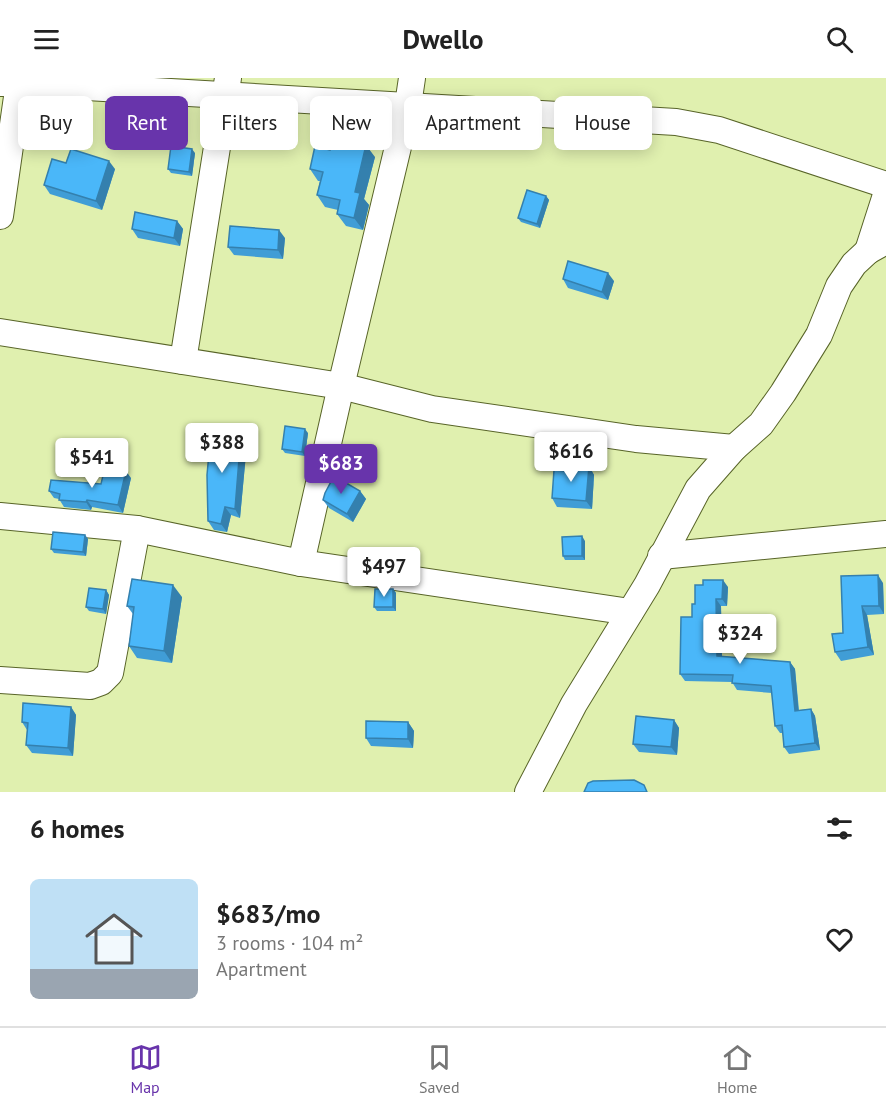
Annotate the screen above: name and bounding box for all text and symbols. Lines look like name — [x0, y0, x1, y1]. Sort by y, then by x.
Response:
text: Dwello — [403, 22, 483, 56]
icon: menu — [30, 23, 63, 56]
icon: search — [823, 23, 856, 56]
chip: Buy — [18, 96, 93, 150]
chip: Rent — [105, 96, 188, 150]
chip: Filters — [200, 96, 298, 150]
chip: New — [310, 96, 392, 150]
chip: Apartment — [404, 96, 542, 150]
chip: House — [554, 96, 652, 150]
pin: $388 — [186, 423, 258, 474]
text: $388 — [199, 429, 245, 455]
pin: $616 — [535, 432, 607, 483]
pin: $541 — [56, 438, 128, 489]
text: $616 — [548, 438, 594, 464]
text: $541 — [69, 444, 115, 470]
pin: $683 — [305, 444, 377, 495]
text: $683 — [318, 450, 364, 476]
pin: $497 — [348, 547, 420, 598]
text: $497 — [361, 553, 407, 579]
pin: $324 — [704, 614, 776, 665]
text: $324 — [717, 620, 763, 646]
text: 6 homes — [30, 812, 125, 845]
icon: filters — [823, 812, 856, 845]
text: $683/mo — [216, 897, 320, 930]
icon: home — [78, 903, 150, 975]
icon: heart — [823, 923, 856, 956]
text: 3 rooms · 104 m² — [216, 930, 363, 956]
text: Apartment — [216, 956, 307, 982]
tab: Map — [129, 1041, 162, 1097]
tab: Saved — [419, 1041, 460, 1097]
tab: Home — [717, 1041, 757, 1097]

